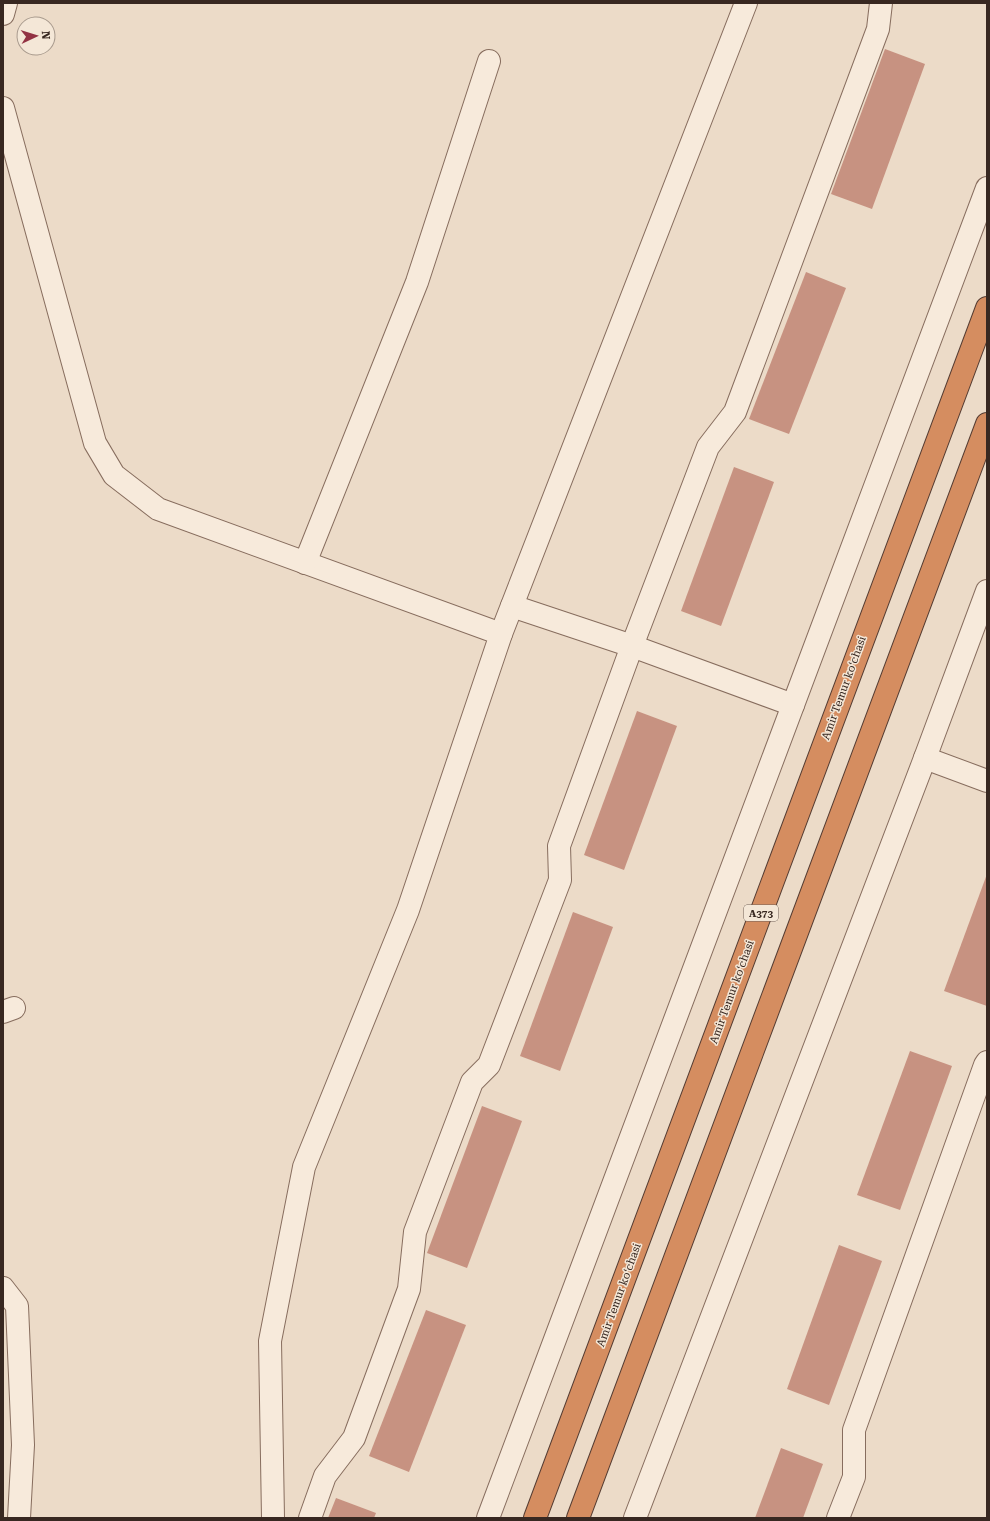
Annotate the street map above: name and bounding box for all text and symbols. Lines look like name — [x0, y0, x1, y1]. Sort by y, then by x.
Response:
north arrow — [16, 16, 56, 56]
text: N — [39, 31, 52, 41]
street label: Amir Temur koʻchasi — [819, 634, 869, 742]
road number: A373 — [744, 905, 778, 921]
street label: Amir Temur koʻchasi — [707, 938, 757, 1046]
street label: Amir Temur koʻchasi — [594, 1241, 644, 1349]

